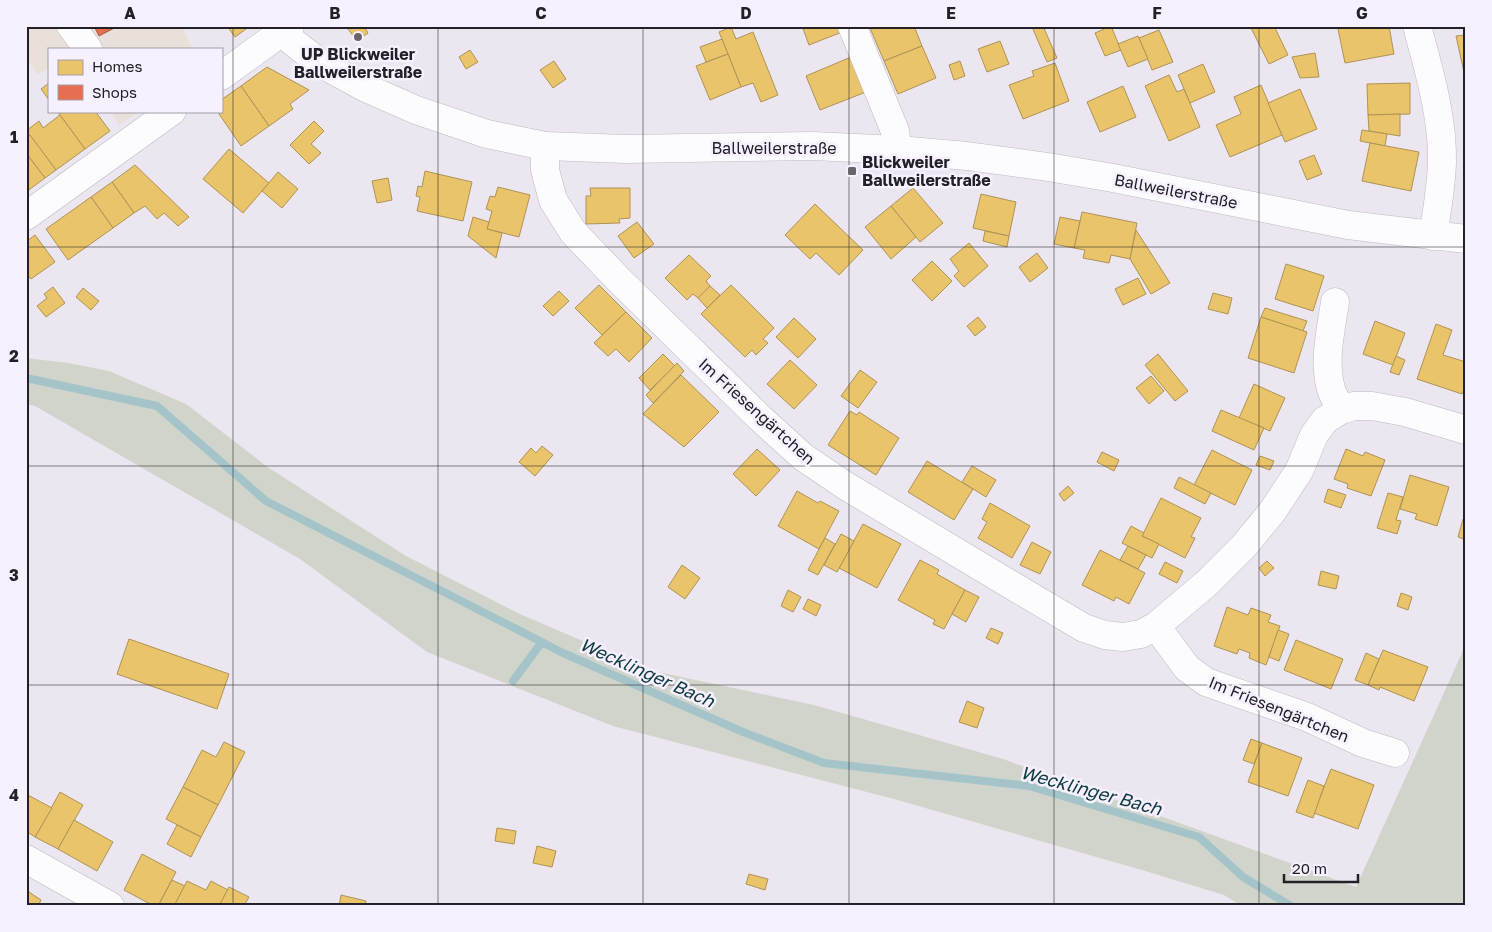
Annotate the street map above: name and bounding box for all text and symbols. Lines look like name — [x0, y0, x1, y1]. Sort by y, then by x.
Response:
text: A — [124, 3, 136, 23]
text: B — [329, 3, 341, 23]
text: C — [535, 3, 547, 23]
text: D — [740, 3, 752, 23]
text: E — [946, 3, 956, 23]
text: F — [1152, 3, 1162, 23]
text: G — [1356, 3, 1368, 23]
marker: UP Blickweiler Ballweilerstraße — [352, 31, 364, 43]
place label: UP Blickweiler Ballweilerstraße — [294, 44, 422, 82]
legend — [48, 48, 222, 112]
text: Homes — [92, 57, 142, 75]
text: Shops — [92, 83, 137, 101]
text: 1 — [10, 127, 18, 147]
street label: Ballweilerstraße — [711, 138, 837, 158]
place label: Blickweiler Ballweilerstraße — [862, 152, 991, 190]
marker: Blickweiler Ballweilerstraße — [846, 165, 858, 177]
street label: Ballweilerstraße — [1113, 169, 1239, 213]
text: 2 — [9, 346, 19, 366]
street label: Im Friesengärtchen — [695, 354, 819, 468]
text: 3 — [9, 565, 19, 585]
water label: Wecklinger Bach — [577, 633, 719, 712]
street label: Im Friesengärtchen — [1206, 672, 1352, 746]
water label: Wecklinger Bach — [1018, 761, 1165, 820]
text: 4 — [9, 785, 19, 805]
scale bar — [1284, 852, 1358, 884]
text: 20 m — [1292, 859, 1327, 877]

